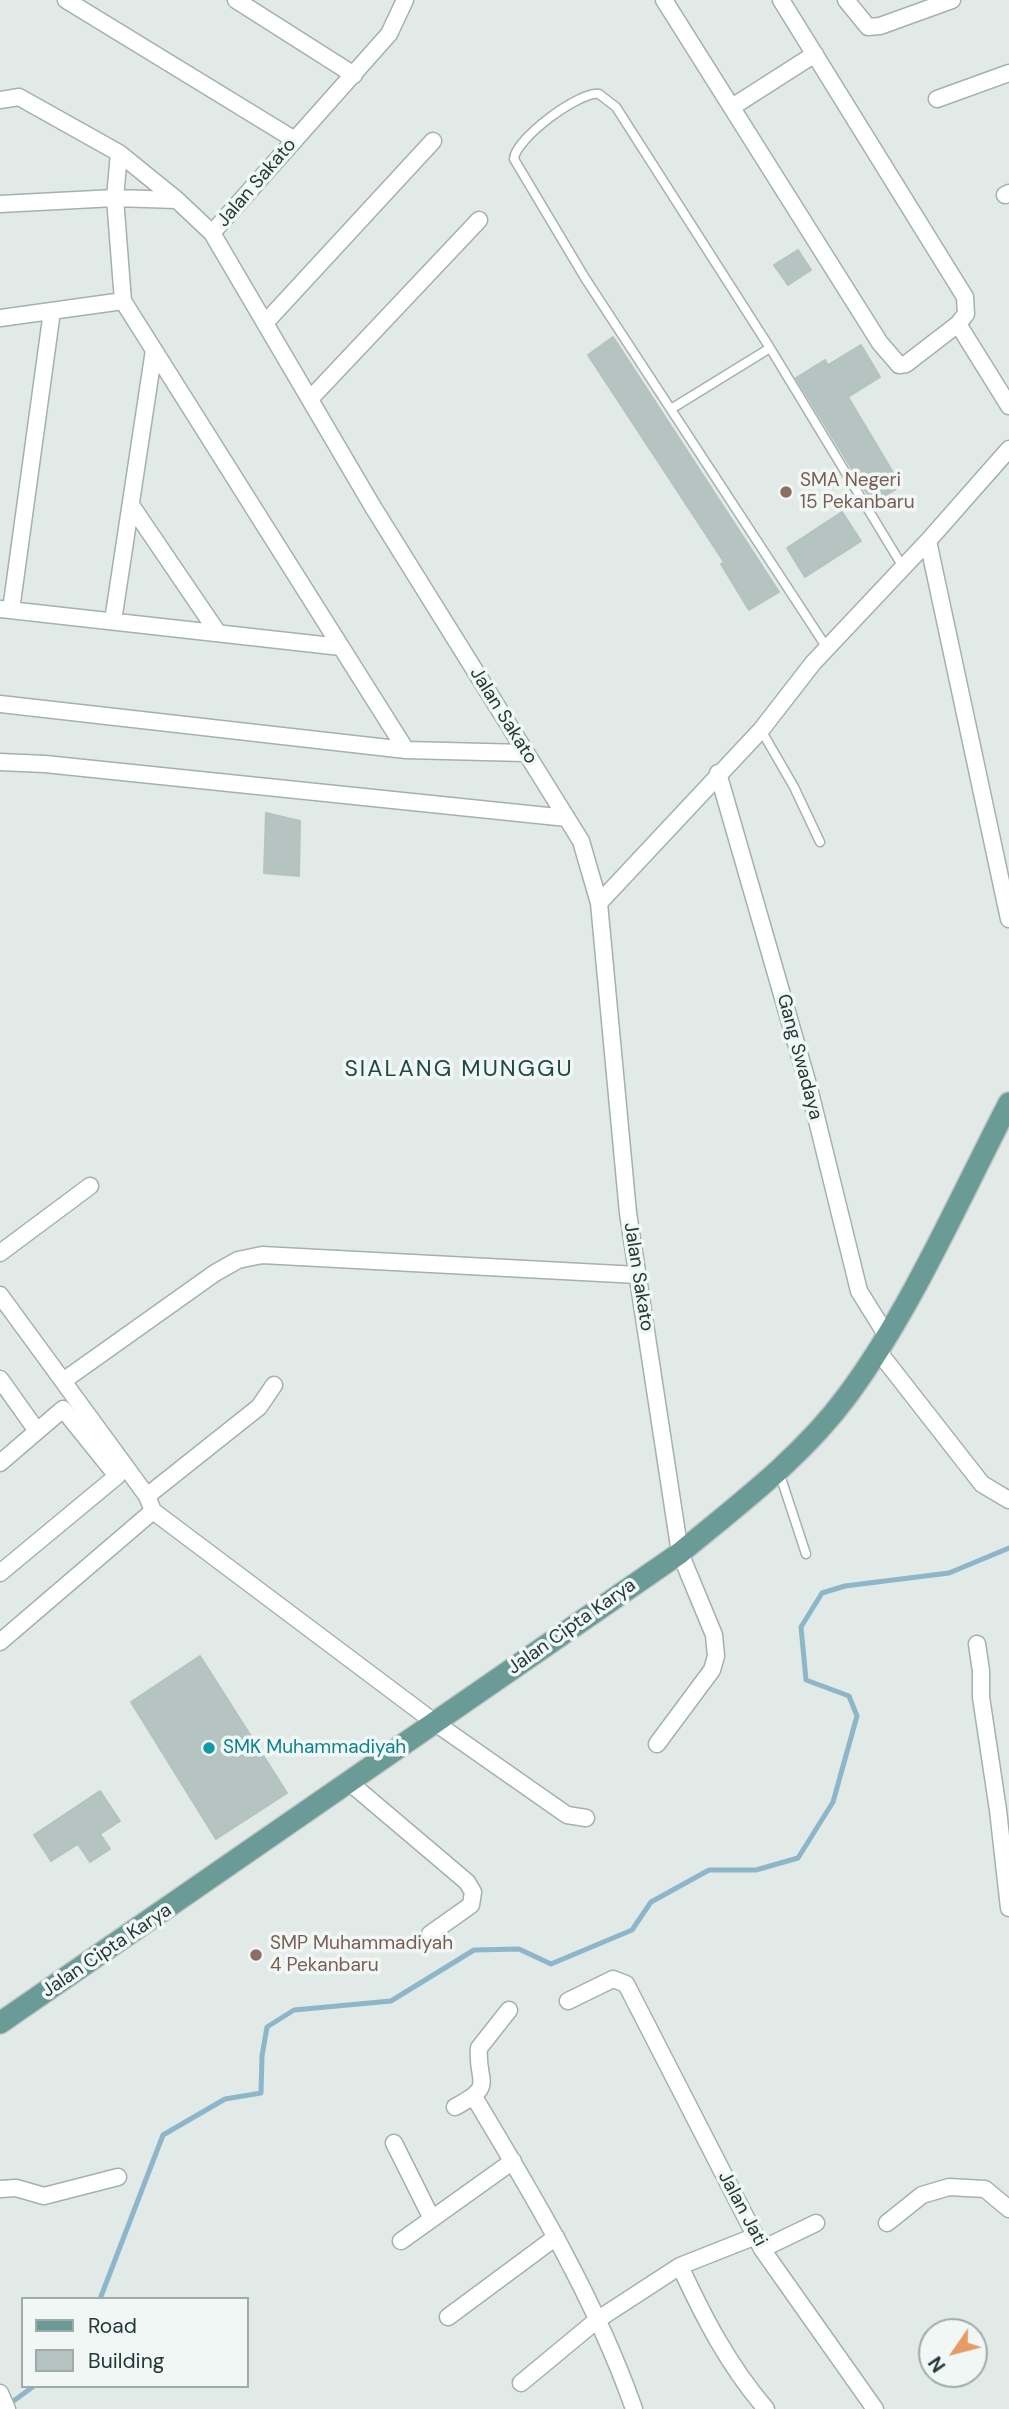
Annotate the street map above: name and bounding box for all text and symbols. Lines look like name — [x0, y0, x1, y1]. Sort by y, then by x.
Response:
street label: Jalan Sakato — [212, 134, 302, 232]
place label: SMA Negeri 15 Pekanbaru — [800, 470, 915, 514]
marker: SMA Negeri 15 Pekanbaru — [778, 484, 794, 500]
street label: Jalan Sakato — [464, 663, 542, 769]
street label: Gang Swadaya — [771, 992, 827, 1122]
district label: SIALANG MUNGGU — [346, 1056, 572, 1084]
street label: Jalan Sakato — [618, 1221, 658, 1333]
street label: Jalan Cipta Karya — [504, 1574, 640, 1680]
place label: SMK Muhammadiyah — [223, 1737, 406, 1759]
marker: SMK Muhammadiyah — [201, 1740, 217, 1756]
street label: Jalan Cipta Karya — [38, 1899, 176, 2003]
place label: SMP Muhammadiyah 4 Pekanbaru — [270, 1933, 453, 1977]
marker: SMP Muhammadiyah 4 Pekanbaru — [248, 1947, 264, 1963]
street label: Jalan Jati — [713, 2167, 771, 2251]
legend — [21, 2297, 248, 2388]
text: Road — [88, 2312, 137, 2340]
north arrow — [918, 2318, 988, 2388]
text: Building — [88, 2347, 164, 2375]
text: N — [923, 2351, 951, 2377]

